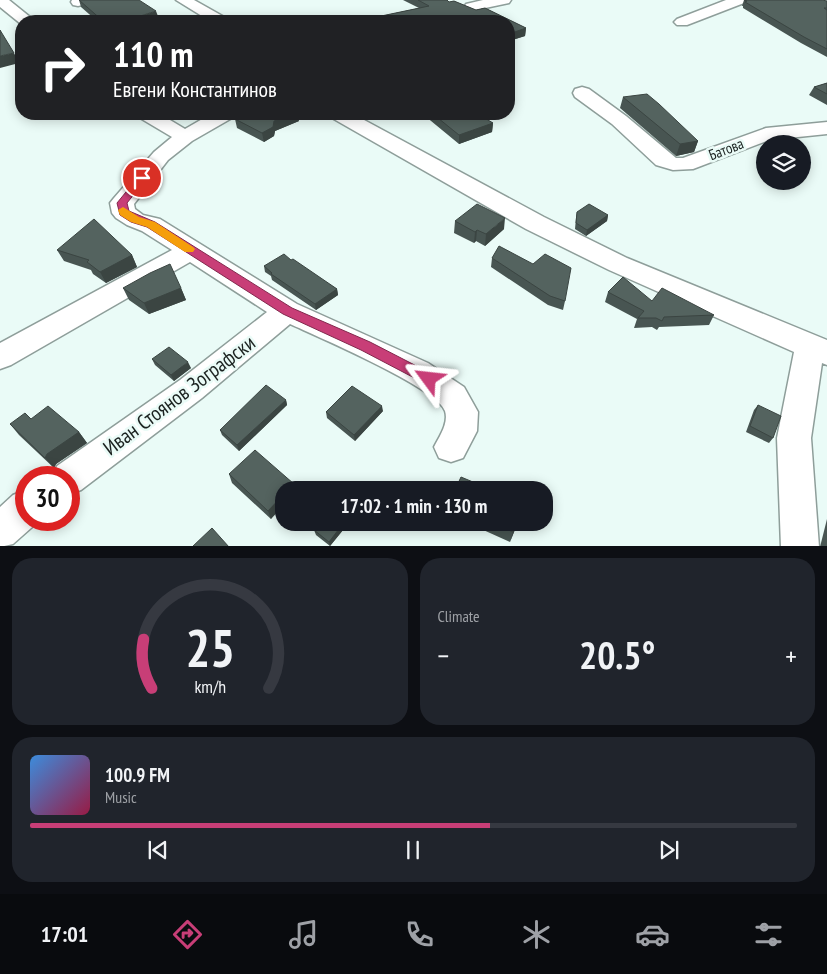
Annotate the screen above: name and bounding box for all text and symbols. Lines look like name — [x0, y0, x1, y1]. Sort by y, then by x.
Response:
text: 110 m — [113, 31, 194, 77]
icon: right — [30, 35, 95, 100]
text: Евгени Константинов — [113, 75, 277, 103]
street label: Батова — [706, 134, 746, 164]
map controls — [756, 135, 811, 190]
button: layers — [756, 135, 811, 190]
pin — [121, 157, 163, 199]
icon: arrive — [128, 164, 156, 192]
street label: Иван Стоянов Зографски — [98, 329, 260, 461]
position arrow — [402, 352, 454, 404]
speed limit sign: 30 — [15, 466, 80, 531]
text: 17:02 · 1 min · 130 m — [341, 494, 487, 518]
text: Climate — [438, 606, 480, 626]
text: 25 — [185, 614, 235, 681]
text: 20.5° — [579, 630, 655, 679]
text: − — [438, 637, 449, 674]
text: + — [785, 637, 797, 674]
text: km/h — [194, 675, 226, 698]
text: 100.9 FM — [105, 763, 170, 787]
text: Music — [105, 787, 137, 807]
icon: previous — [144, 836, 172, 864]
icon: pause — [399, 836, 427, 864]
icon: next — [655, 836, 683, 864]
icon: directions — [170, 917, 205, 952]
icon: music — [286, 917, 321, 952]
icon: phone — [402, 917, 437, 952]
icon: climate — [519, 917, 554, 952]
icon: car — [635, 917, 670, 952]
icon: filters — [751, 917, 786, 952]
text: 17:01 — [41, 920, 88, 948]

